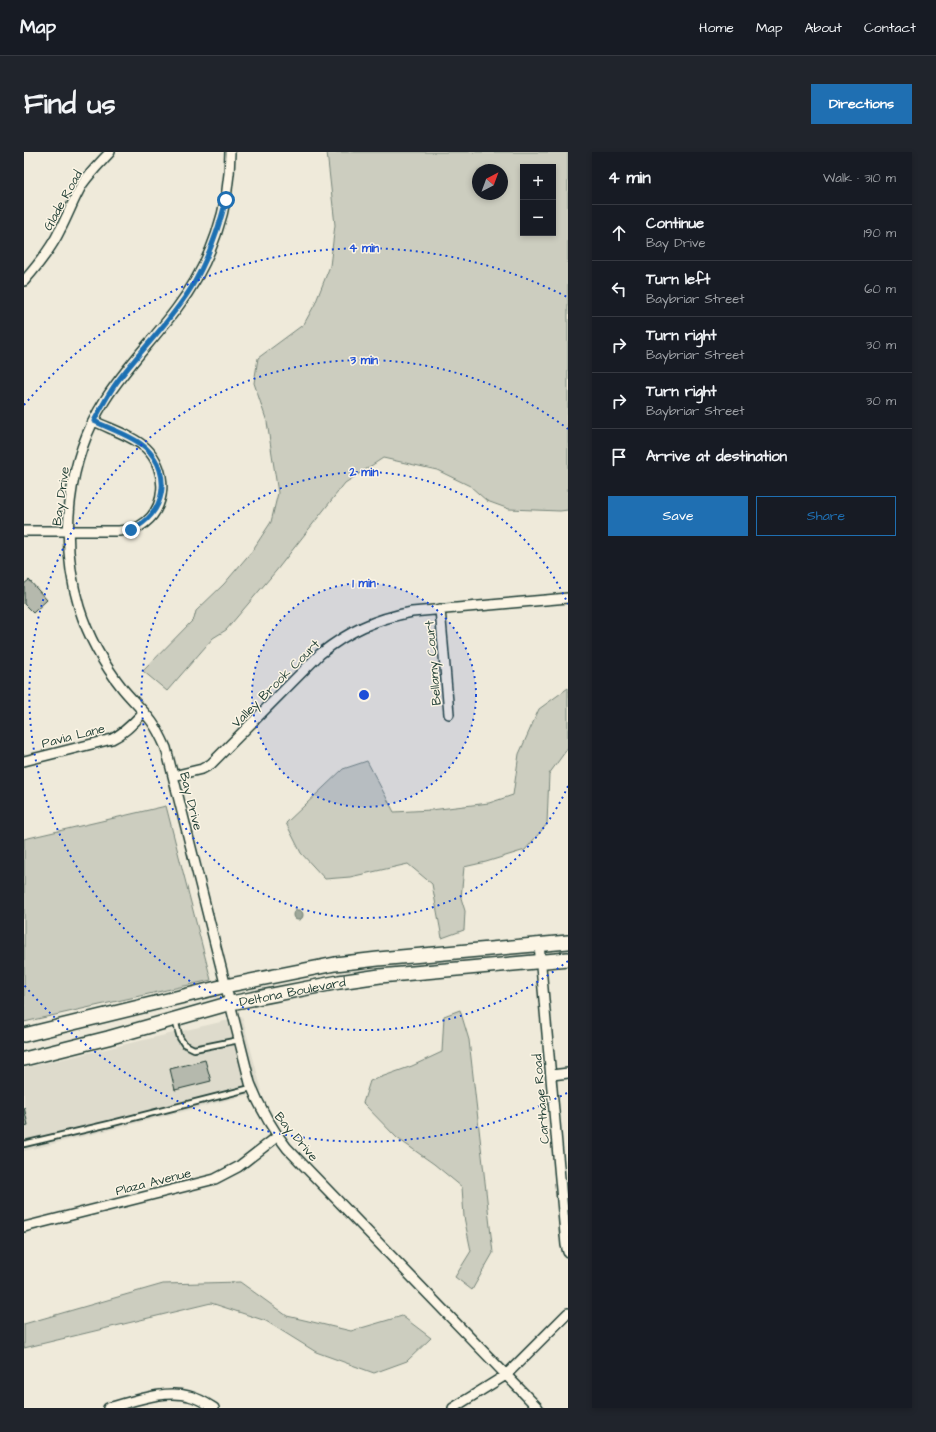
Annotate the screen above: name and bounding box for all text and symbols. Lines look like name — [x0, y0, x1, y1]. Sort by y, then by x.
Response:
text: Map — [20, 14, 56, 41]
text: Home — [699, 18, 734, 38]
text: Map — [756, 18, 782, 38]
text: About — [804, 18, 842, 38]
text: Contact — [864, 18, 916, 38]
button: Directions — [811, 84, 912, 124]
text: Find us — [24, 85, 115, 124]
north arrow — [472, 164, 508, 200]
map controls — [520, 164, 556, 236]
button: + — [520, 164, 556, 200]
text: 4 min — [608, 166, 651, 190]
street label: Glade Road — [39, 167, 87, 234]
text: Walk · 310 m — [823, 169, 896, 187]
route start — [217, 191, 235, 209]
button: − — [520, 200, 556, 236]
text: Continue — [646, 213, 704, 234]
icon: ahead — [608, 222, 630, 244]
text: 190 m — [863, 224, 896, 242]
text: Bay Drive — [646, 234, 706, 252]
text: 4 min — [349, 240, 379, 257]
text: Turn left — [646, 269, 710, 290]
icon: left — [608, 278, 630, 300]
text: 60 m — [864, 280, 896, 298]
text: Baybriar Street — [646, 290, 745, 308]
text: Turn right — [646, 325, 717, 346]
icon: right — [608, 334, 630, 356]
text: 30 m — [866, 336, 896, 354]
text: Baybriar Street — [646, 346, 745, 364]
text: 3 min — [349, 352, 378, 369]
text: Turn right — [646, 381, 717, 402]
icon: right — [608, 390, 630, 412]
text: 30 m — [866, 392, 896, 410]
text: Baybriar Street — [646, 402, 745, 420]
icon: arrive — [608, 446, 630, 468]
text: Arrive at destination — [646, 446, 787, 467]
text: 2 min — [349, 464, 378, 481]
street label: Bay Drive — [48, 465, 75, 527]
button: Save — [608, 496, 748, 536]
button: Share — [756, 496, 896, 536]
route end — [122, 521, 140, 539]
text: 1 min — [352, 575, 376, 592]
street label: Bellamy Court — [420, 619, 447, 706]
street label: Valley Brook Court — [228, 635, 325, 733]
centre of rings — [357, 688, 371, 702]
street label: Pavia Lane — [40, 719, 107, 753]
street label: Bay Drive — [174, 770, 207, 833]
street label: Deltona Boulevard — [238, 973, 347, 1011]
street label: Carthage Road — [528, 1053, 555, 1145]
street label: Bay Drive — [269, 1108, 322, 1166]
street label: Plaza Avenue — [113, 1164, 193, 1200]

